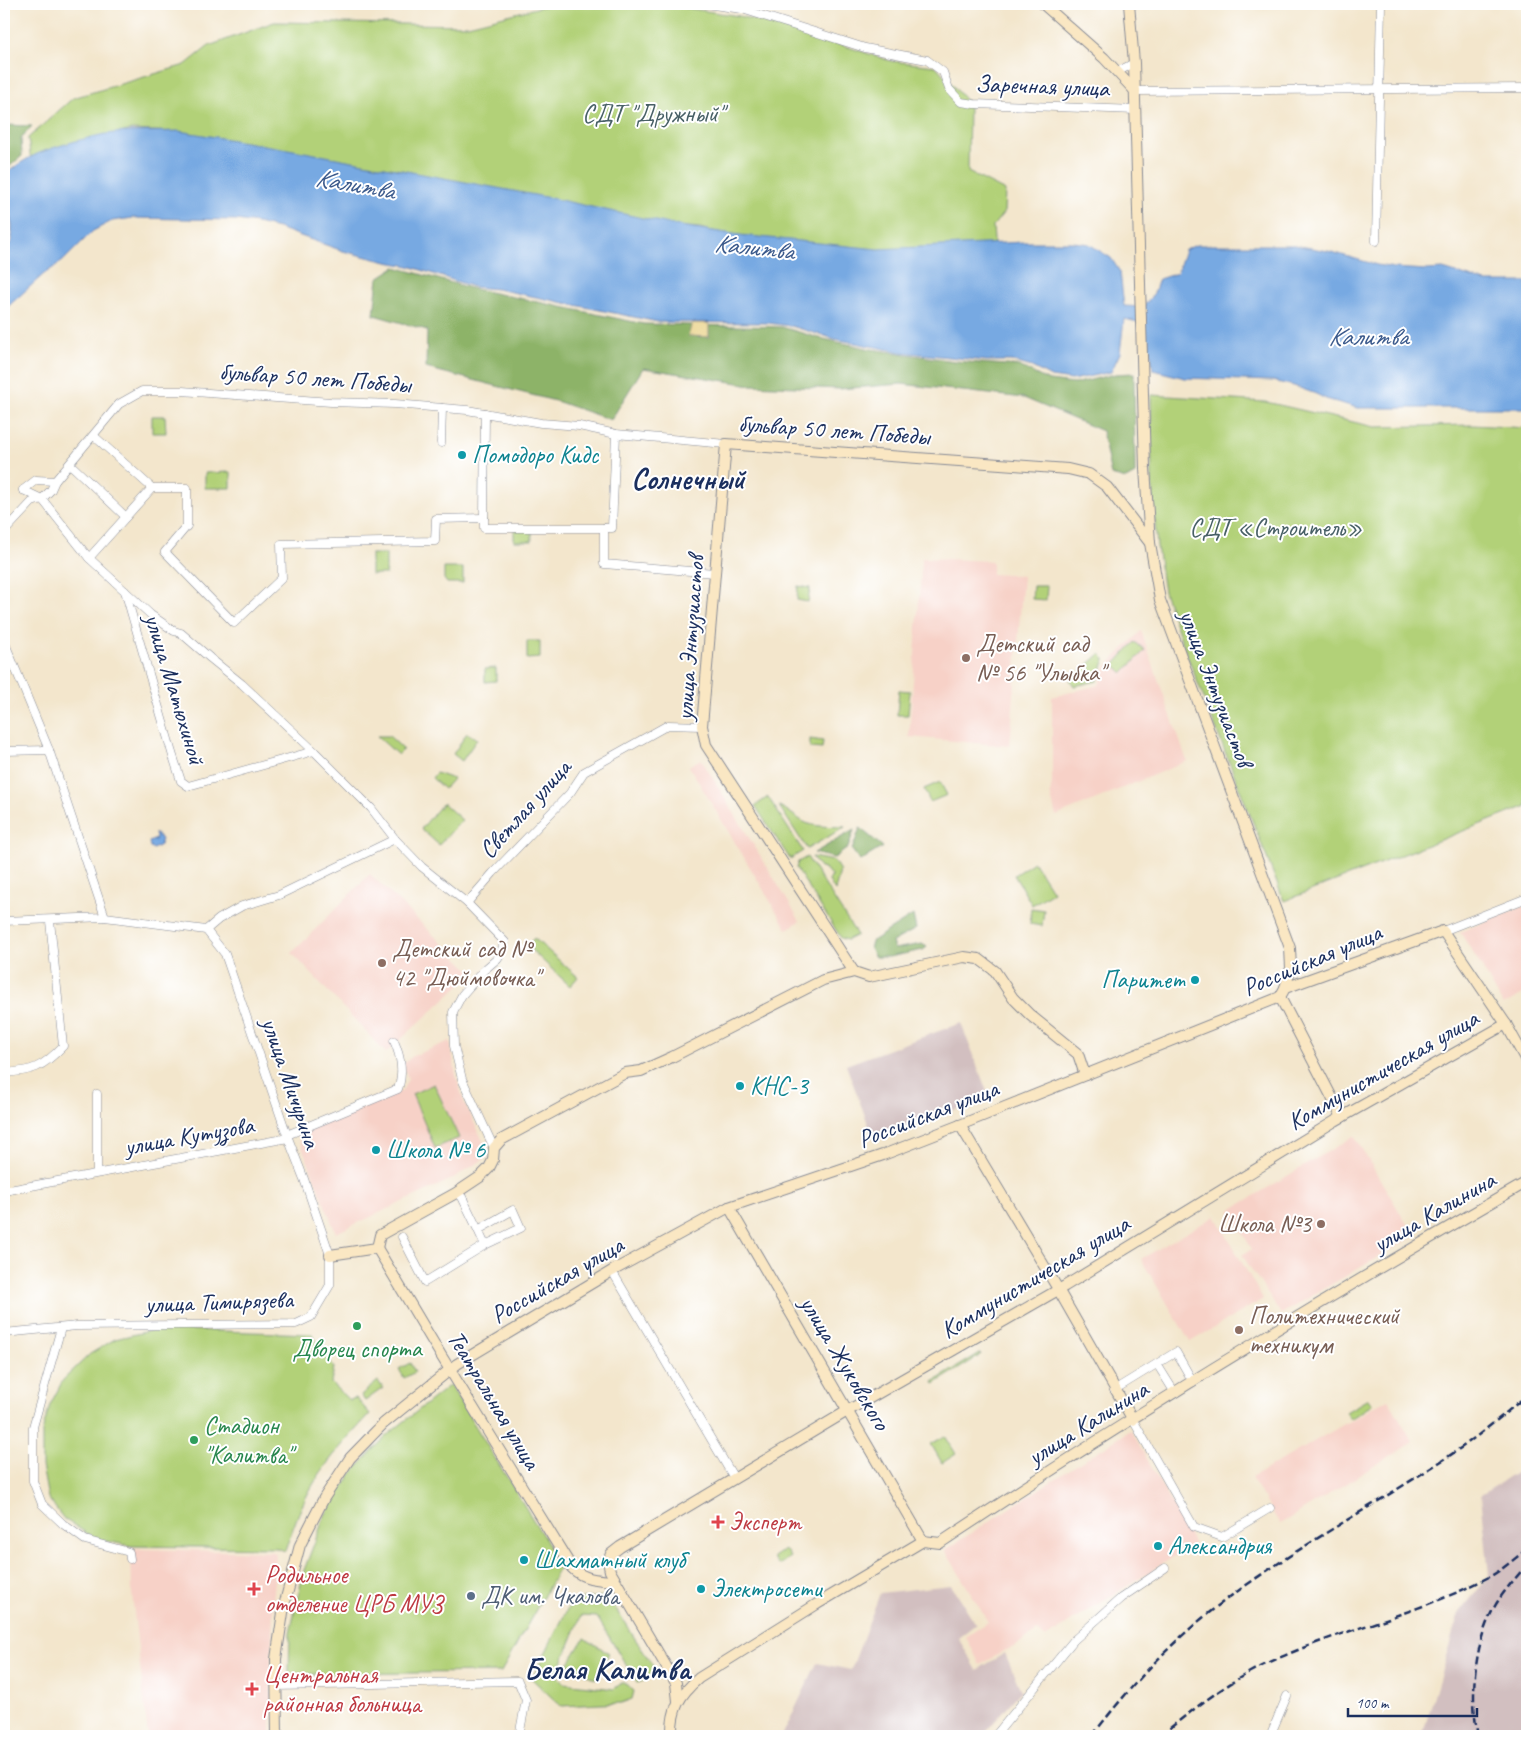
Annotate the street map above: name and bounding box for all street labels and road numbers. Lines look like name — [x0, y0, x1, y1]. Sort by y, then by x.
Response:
street label: Заречная улица — [975, 68, 1111, 104]
street label: бульвар 50 лет Победы — [218, 355, 414, 401]
street label: бульвар 50 лет Победы — [737, 407, 933, 453]
street label: улица Энтузиастов — [668, 550, 712, 724]
street label: улица Энтузиастов — [1171, 603, 1262, 775]
street label: улица Матюхиной — [136, 608, 214, 770]
street label: Светлая улица — [472, 751, 580, 865]
street label: Российская улица — [1238, 916, 1388, 1004]
street label: Коммунистическая улица — [1282, 1001, 1486, 1138]
street label: улица Мичурина — [253, 1012, 329, 1154]
street label: Российская улица — [853, 1072, 1005, 1155]
street label: улица Кутузова — [120, 1109, 258, 1164]
street label: улица Калинина — [1365, 1163, 1503, 1261]
street label: Коммунистическая улица — [935, 1207, 1137, 1346]
street label: Российская улица — [485, 1228, 631, 1331]
street label: улица Тимирязева — [143, 1283, 295, 1321]
street label: улица Жуковского — [791, 1288, 898, 1437]
street label: Театральная улица — [440, 1325, 549, 1477]
street label: улица Калинина — [1020, 1372, 1156, 1474]

